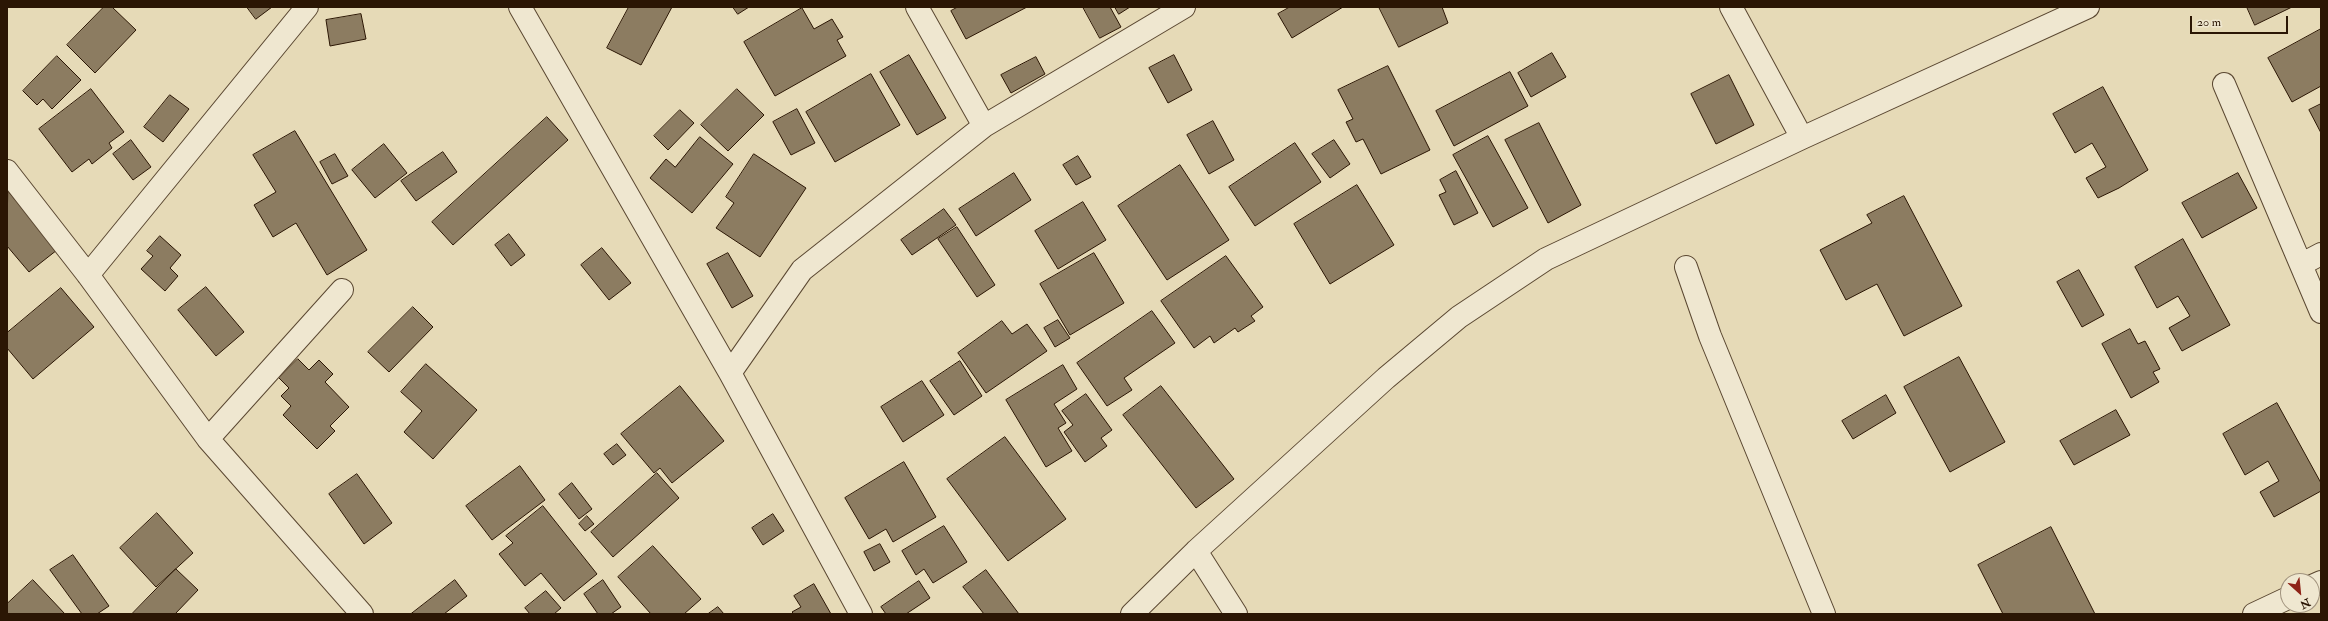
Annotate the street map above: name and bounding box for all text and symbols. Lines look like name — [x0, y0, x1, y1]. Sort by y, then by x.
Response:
scale bar — [2192, 8, 2290, 34]
text: 20 m — [2197, 15, 2221, 30]
north arrow — [2280, 573, 2320, 613]
text: N — [2298, 595, 2313, 611]

